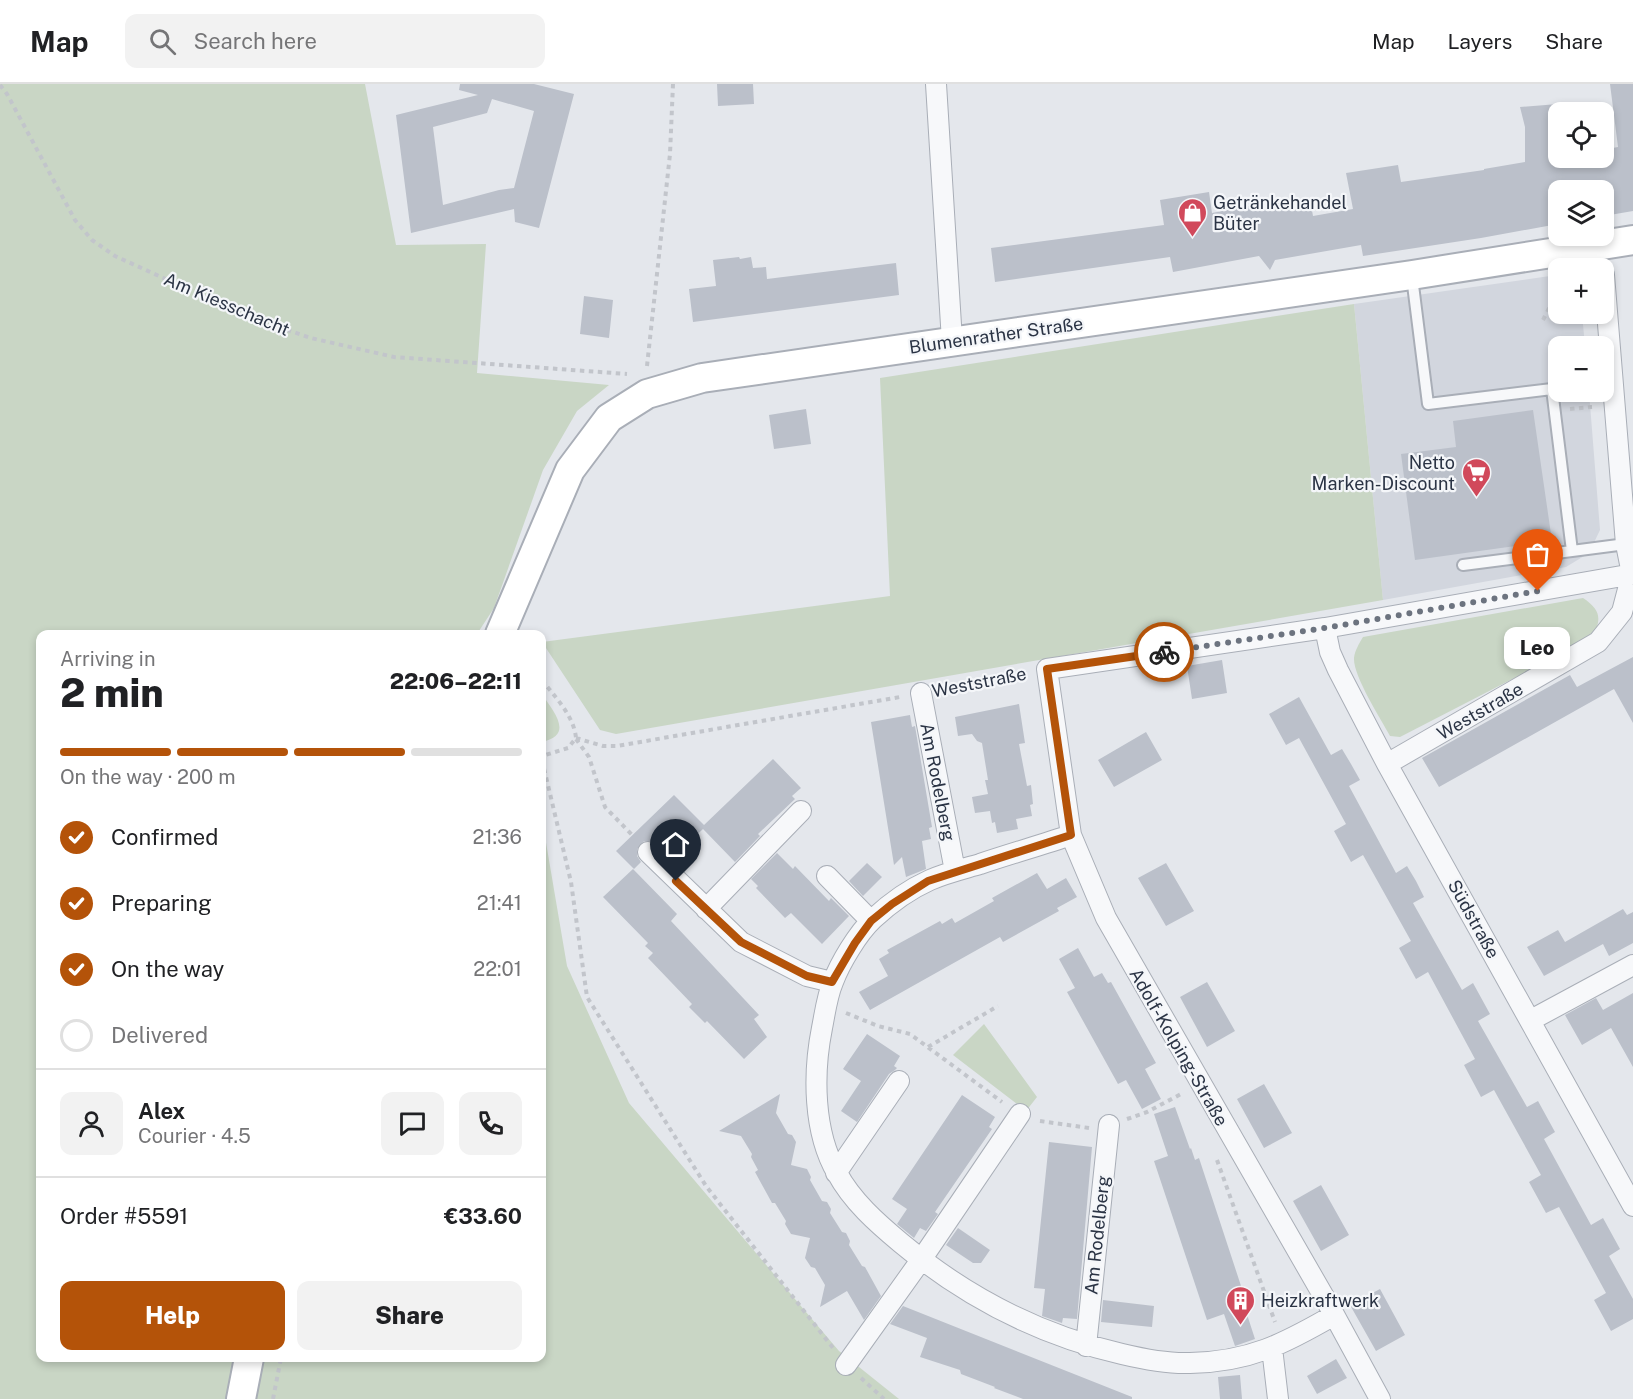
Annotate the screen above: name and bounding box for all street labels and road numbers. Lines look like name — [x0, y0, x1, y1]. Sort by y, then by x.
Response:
street label: Am Kiesschacht — [161, 268, 293, 340]
street label: Blumenrather Straße — [908, 312, 1084, 358]
street label: Weststraße — [930, 663, 1028, 701]
street label: Weststraße — [1433, 678, 1527, 744]
street label: Am Rodelberg — [916, 721, 960, 843]
street label: Südstraße — [1444, 876, 1504, 962]
street label: Adolf-Kolping-Straße — [1125, 965, 1233, 1129]
street label: Am Rodelberg — [1080, 1174, 1114, 1296]

